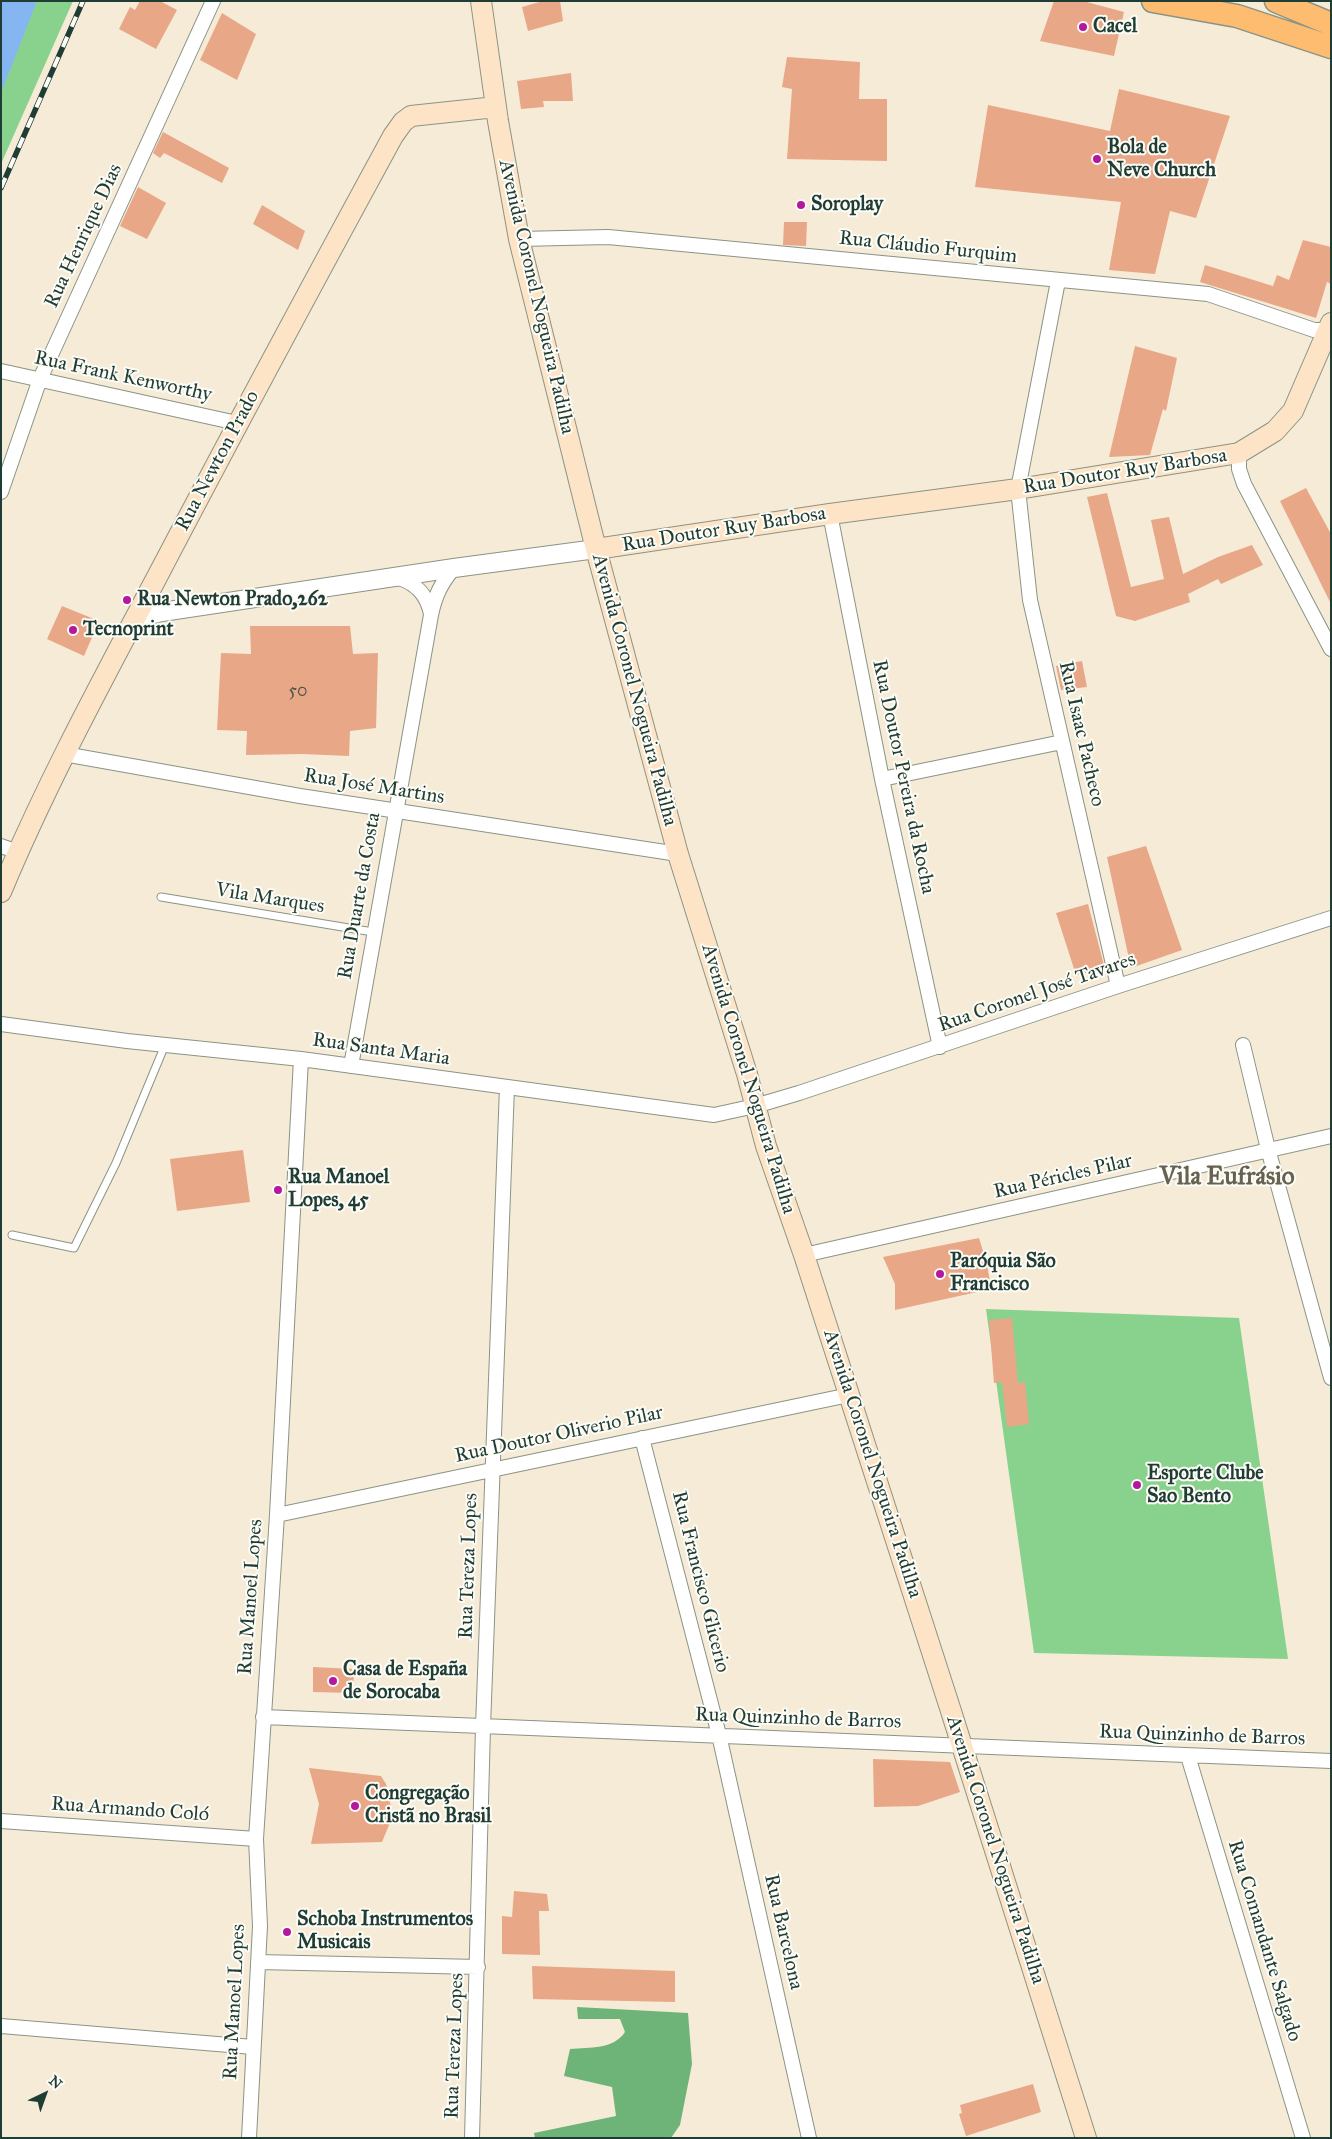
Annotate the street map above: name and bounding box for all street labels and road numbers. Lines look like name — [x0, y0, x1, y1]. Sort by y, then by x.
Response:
street label: Avenida Coronel Nogueira Padilha — [493, 157, 579, 437]
street label: Rua Henrique Dias — [40, 160, 128, 312]
street label: Rua Cláudio Furquim — [838, 227, 1018, 269]
street label: Rua Frank Kenworthy — [32, 346, 214, 408]
street label: Rua Newton Prado — [171, 387, 265, 535]
street label: Rua Doutor Ruy Barbosa — [1021, 444, 1229, 500]
street label: Rua Doutor Ruy Barbosa — [620, 502, 828, 558]
street label: Avenida Coronel Nogueira Padilha — [586, 551, 682, 829]
street label: Rua Doutor Pereira da Rocha — [866, 658, 940, 896]
street label: Rua Isaac Pacheco — [1053, 659, 1109, 809]
street label: Rua José Martins — [302, 764, 446, 810]
street label: Rua Duarte da Costa — [334, 811, 386, 981]
street label: Vila Marques — [214, 879, 326, 919]
street label: Avenida Coronel Nogueira Padilha — [695, 941, 801, 1217]
street label: Rua Coronel José Tavares — [935, 948, 1139, 1038]
street label: Rua Santa Maria — [311, 1028, 451, 1072]
street label: Rua Péricles Pilar — [991, 1149, 1135, 1205]
street label: Avenida Coronel Nogueira Padilha — [817, 1327, 927, 1601]
street label: Rua Doutor Oliverio Pilar — [453, 1401, 665, 1469]
street label: Rua Francisco Glicerio — [666, 1489, 734, 1675]
street label: Rua Tereza Lopes — [454, 1493, 484, 1639]
street label: Rua Manoel Lopes — [234, 1518, 268, 1676]
street label: Rua Quinzinho de Barros — [694, 1703, 902, 1735]
street label: Avenida Coronel Nogueira Padilha — [940, 1713, 1050, 1987]
street label: Rua Quinzinho de Barros — [1098, 1720, 1306, 1752]
street label: Rua Armando Coló — [50, 1793, 210, 1827]
street label: Rua Comandante Salgado — [1222, 1837, 1306, 2045]
street label: Rua Barcelona — [758, 1872, 808, 1992]
street label: Rua Manoel Lopes — [219, 1923, 251, 2081]
street label: Rua Tereza Lopes — [440, 1973, 470, 2119]

